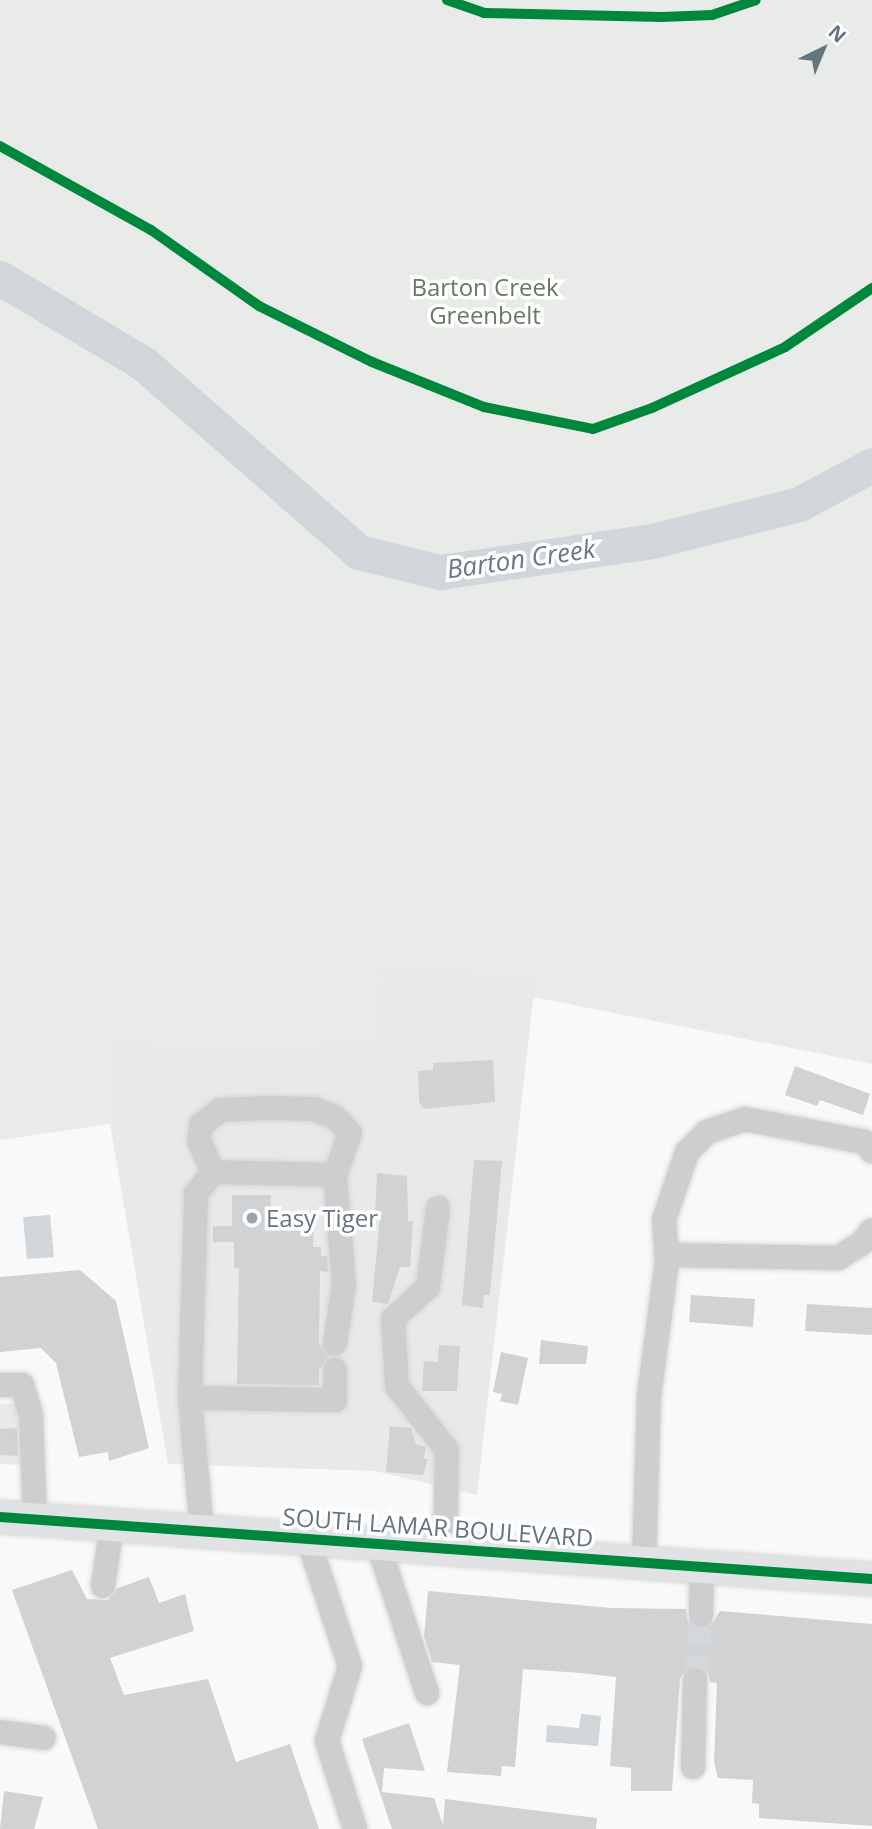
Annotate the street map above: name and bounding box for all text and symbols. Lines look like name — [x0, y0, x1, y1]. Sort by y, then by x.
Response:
north arrow — [788, 14, 858, 84]
text: N — [823, 19, 852, 48]
park label: Barton Creek Greenbelt — [411, 273, 559, 329]
water label: Barton Creek — [445, 533, 597, 585]
place label: Easy Tiger — [266, 1204, 378, 1232]
marker: Easy Tiger — [244, 1210, 260, 1226]
street label: SOUTH LAMAR BOULEVARD — [282, 1502, 594, 1552]

